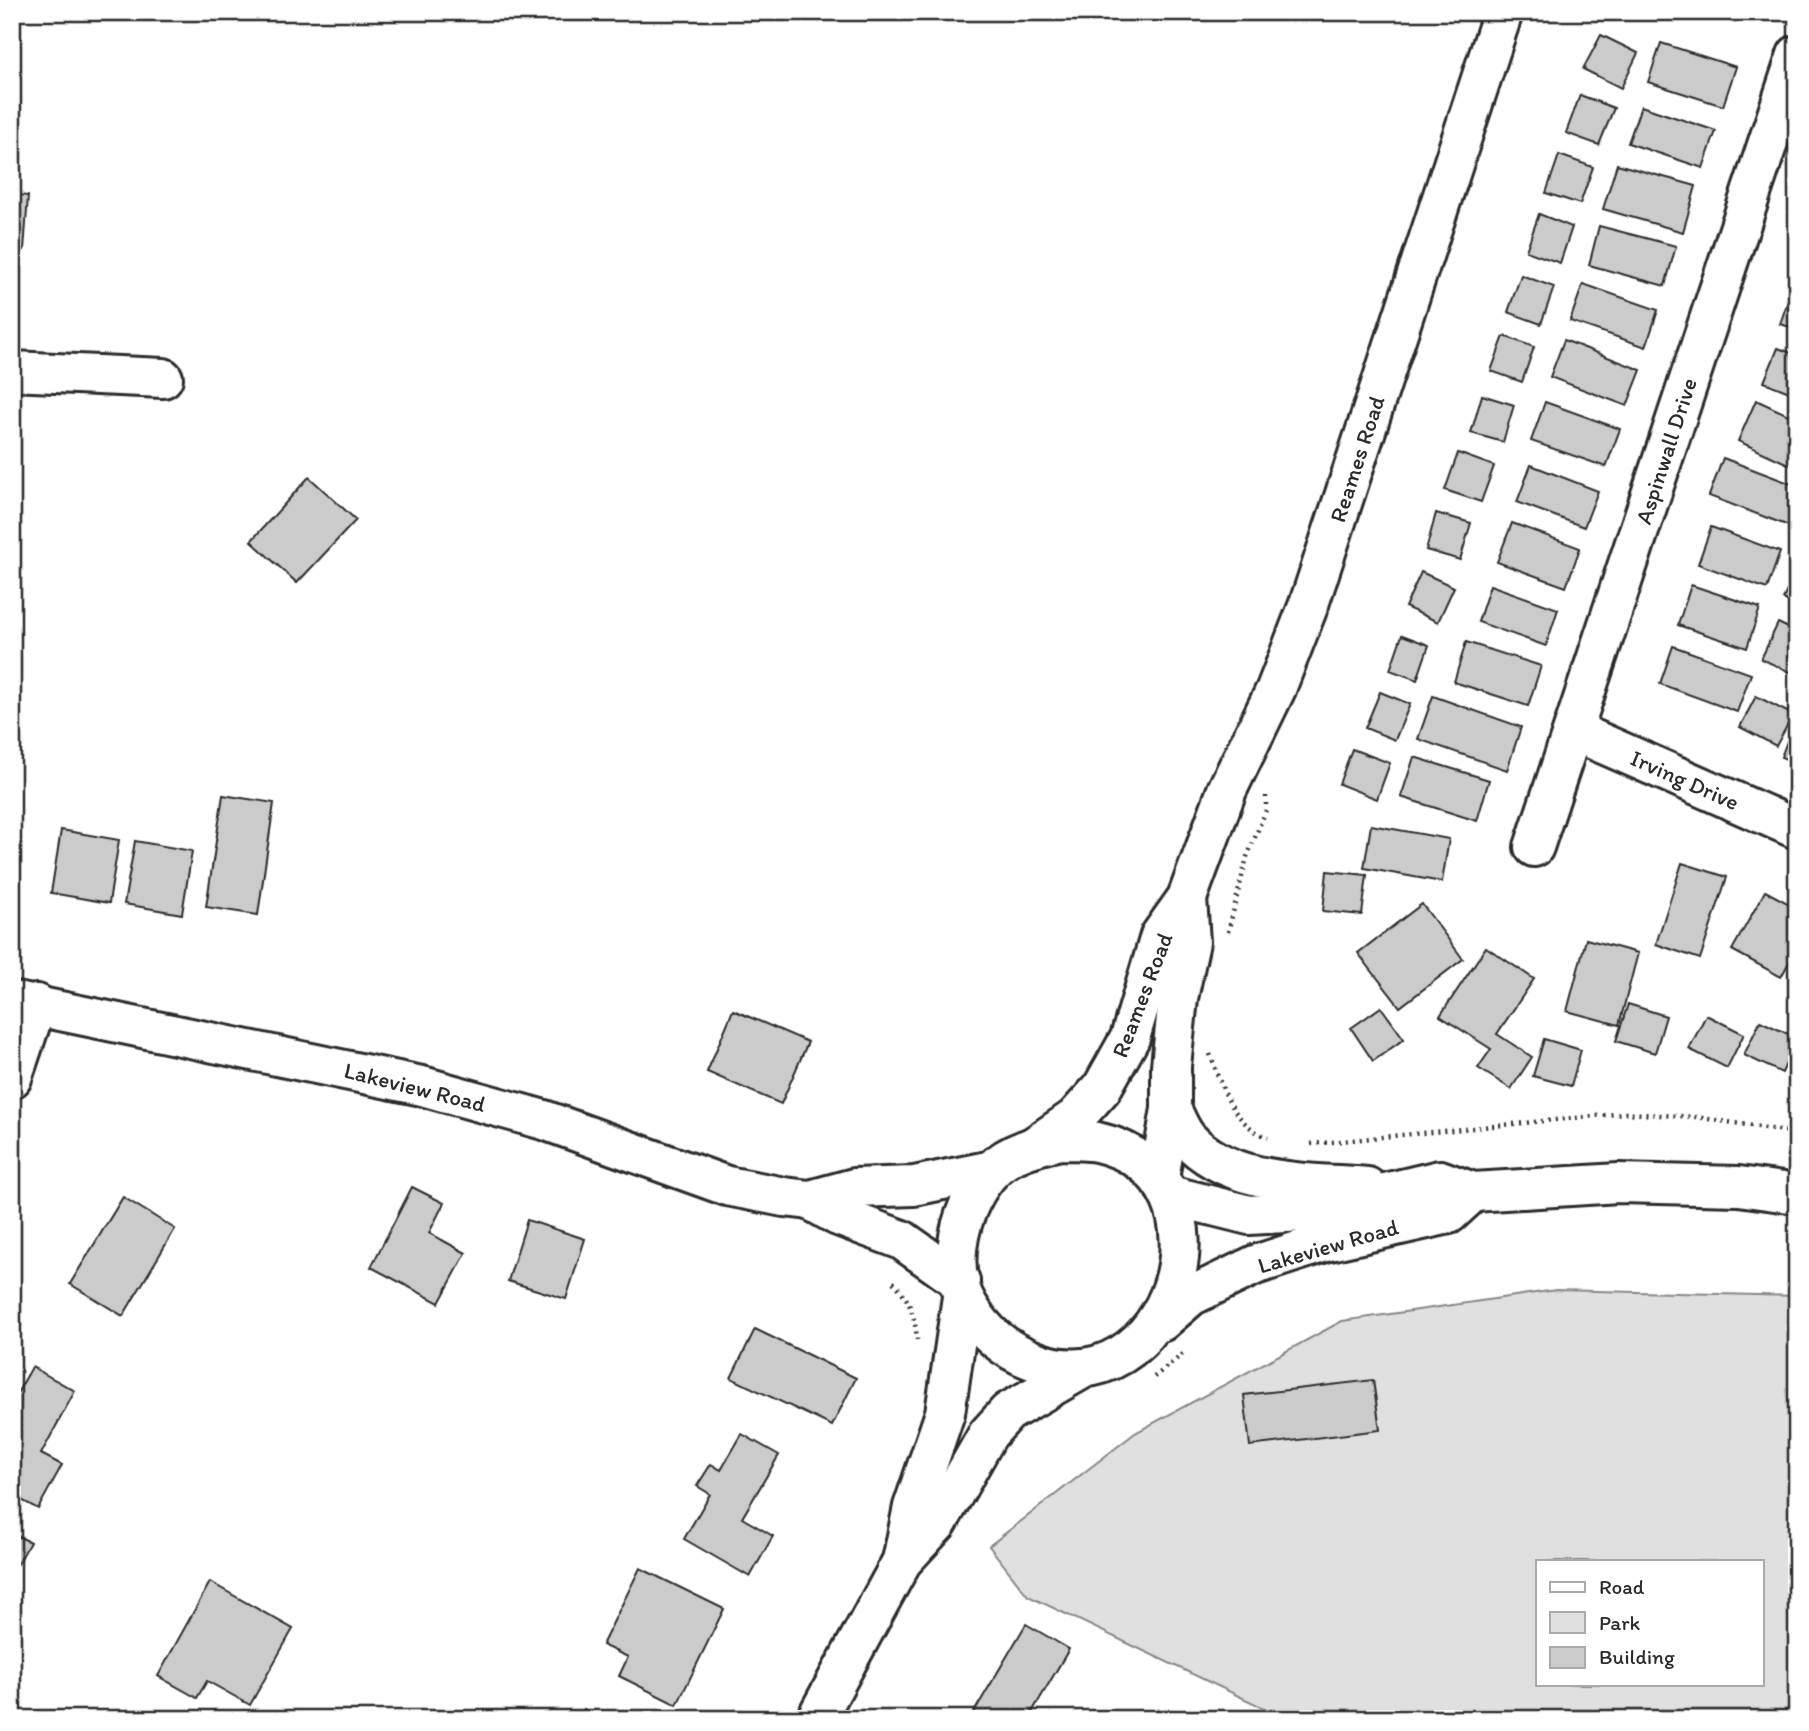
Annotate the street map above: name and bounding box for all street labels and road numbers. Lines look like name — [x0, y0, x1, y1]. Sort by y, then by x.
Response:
street label: Aspinwall Drive — [1629, 374, 1703, 528]
street label: Reames Road — [1323, 392, 1391, 526]
street label: Irving Drive — [1626, 744, 1744, 816]
street label: Reames Road — [1105, 928, 1179, 1061]
street label: Lakeview Road — [341, 1056, 489, 1118]
street label: Lakeview Road — [1254, 1212, 1402, 1279]

